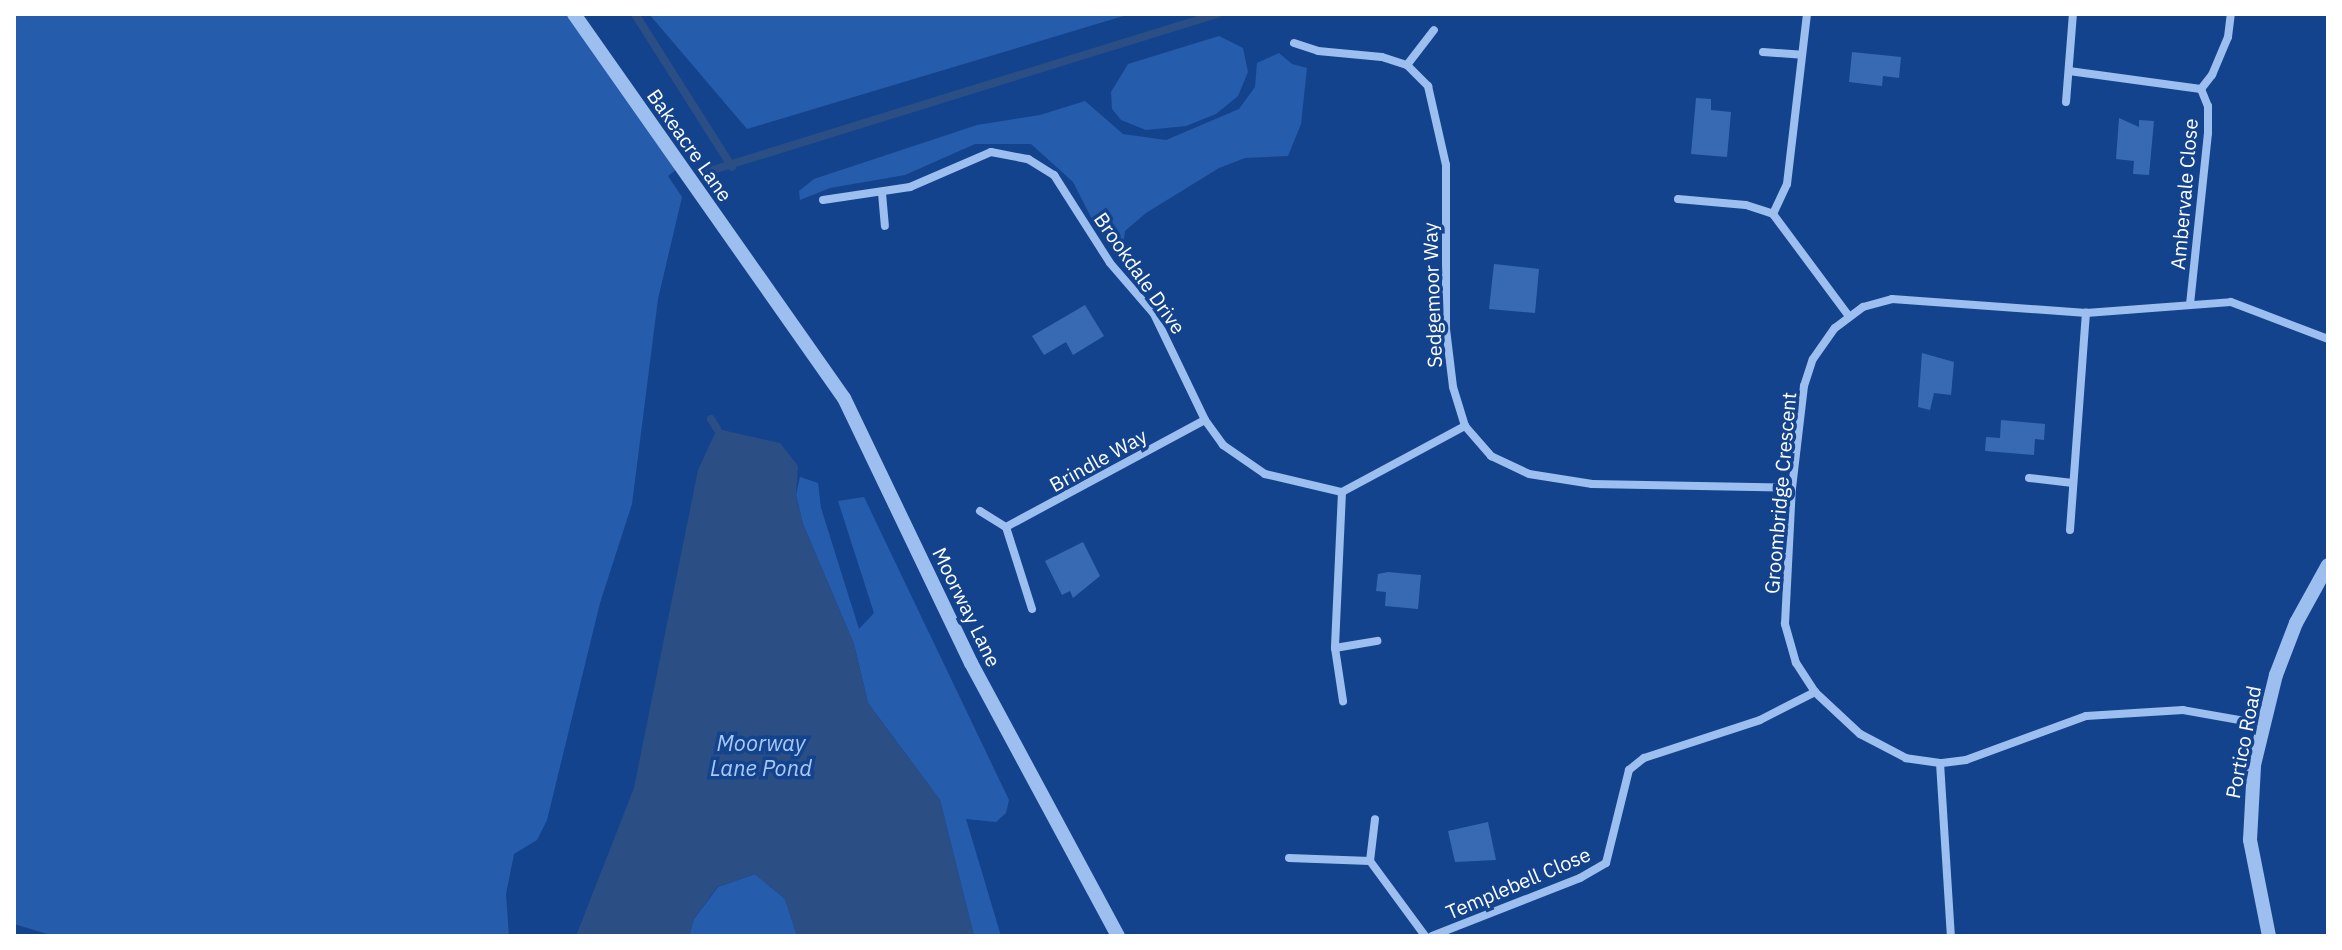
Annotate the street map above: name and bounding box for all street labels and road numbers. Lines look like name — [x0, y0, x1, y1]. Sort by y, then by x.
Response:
street label: Bakeacre Lane — [642, 84, 738, 206]
street label: Ambervale Close — [2165, 117, 2203, 271]
street label: Brookdale Drive — [1089, 208, 1191, 338]
street label: Sedgemoor Way — [1417, 222, 1447, 368]
street label: Groombridge Crescent — [1759, 391, 1801, 595]
street label: Brindle Way — [1045, 423, 1151, 497]
street label: Moorway Lane — [928, 544, 1006, 670]
street label: Portico Road — [2220, 684, 2266, 800]
street label: Templebell Close — [1442, 842, 1594, 924]

